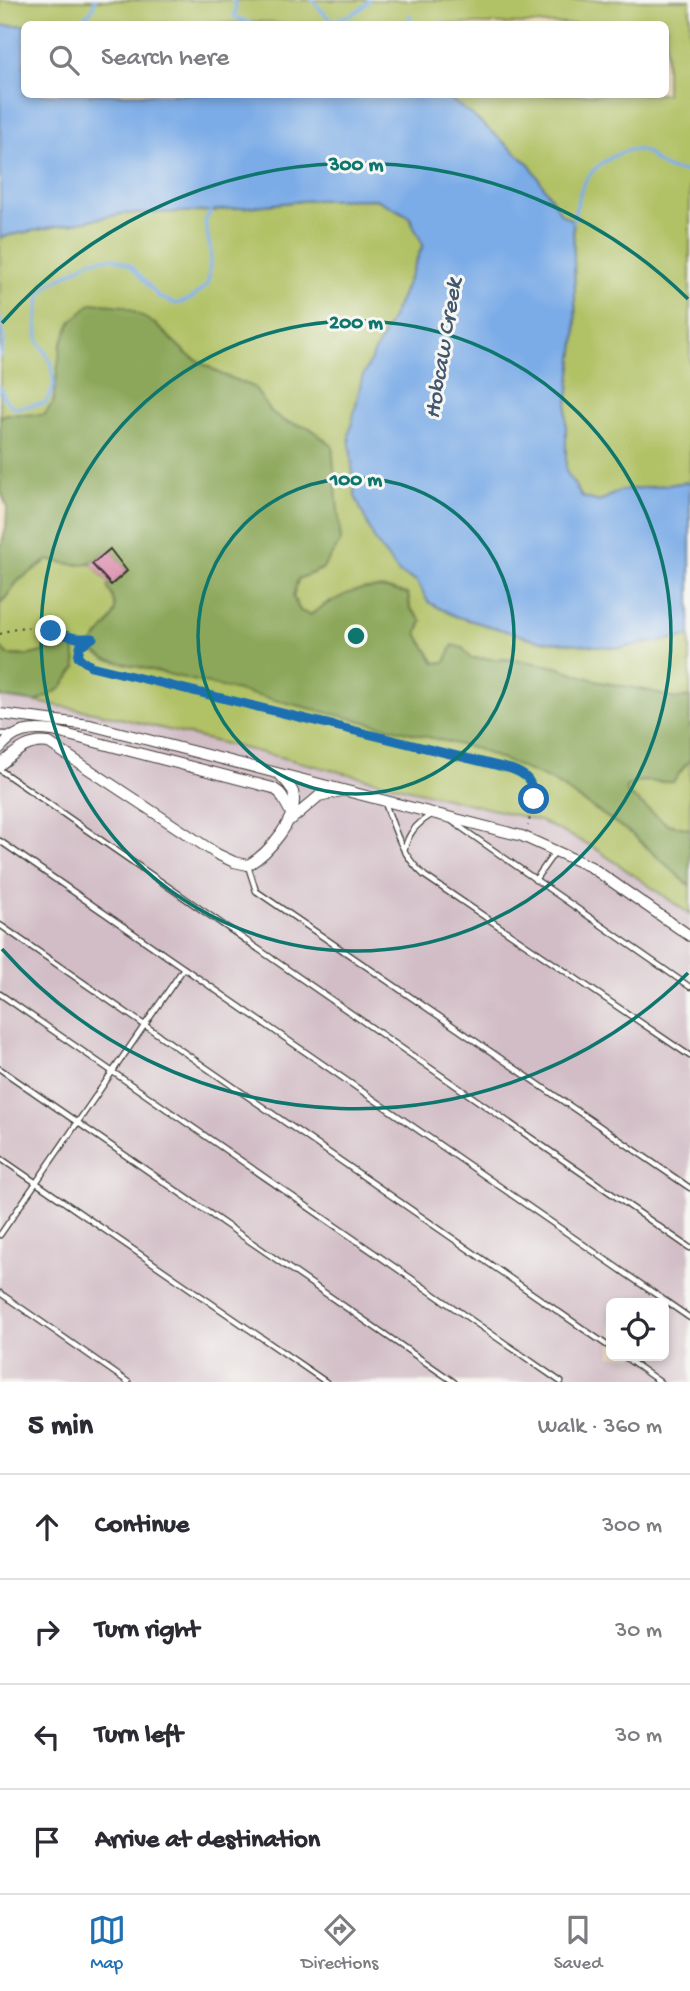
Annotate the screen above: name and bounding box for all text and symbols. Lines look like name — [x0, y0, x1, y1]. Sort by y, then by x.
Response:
search box — [21, 21, 669, 98]
icon: search — [45, 41, 83, 79]
text: Search here — [101, 44, 229, 75]
text: 300 m — [328, 154, 383, 179]
water label: Hobcaw Creek — [420, 275, 471, 421]
text: 200 m — [329, 312, 383, 337]
text: 100 m — [329, 469, 382, 494]
route end — [35, 615, 66, 646]
centre of rings — [344, 624, 368, 648]
route start — [518, 783, 549, 814]
map controls — [606, 1298, 669, 1361]
button: locate — [606, 1298, 669, 1361]
text: 5 min — [28, 1410, 93, 1445]
text: Walk · 360 m — [538, 1414, 662, 1441]
icon: ahead — [28, 1508, 66, 1546]
text: Continue — [95, 1511, 189, 1542]
text: 300 m — [602, 1513, 662, 1540]
icon: right — [28, 1613, 66, 1651]
text: Turn right — [95, 1616, 199, 1647]
text: 30 m — [615, 1618, 662, 1645]
icon: left — [28, 1718, 66, 1756]
text: Turn left — [95, 1721, 183, 1752]
text: 30 m — [615, 1723, 662, 1750]
icon: arrive — [28, 1823, 66, 1861]
text: Arrive at destination — [95, 1826, 320, 1857]
tab: Map — [88, 1911, 126, 1976]
tab: Directions — [301, 1911, 378, 1976]
tab: Saved — [554, 1911, 602, 1976]

